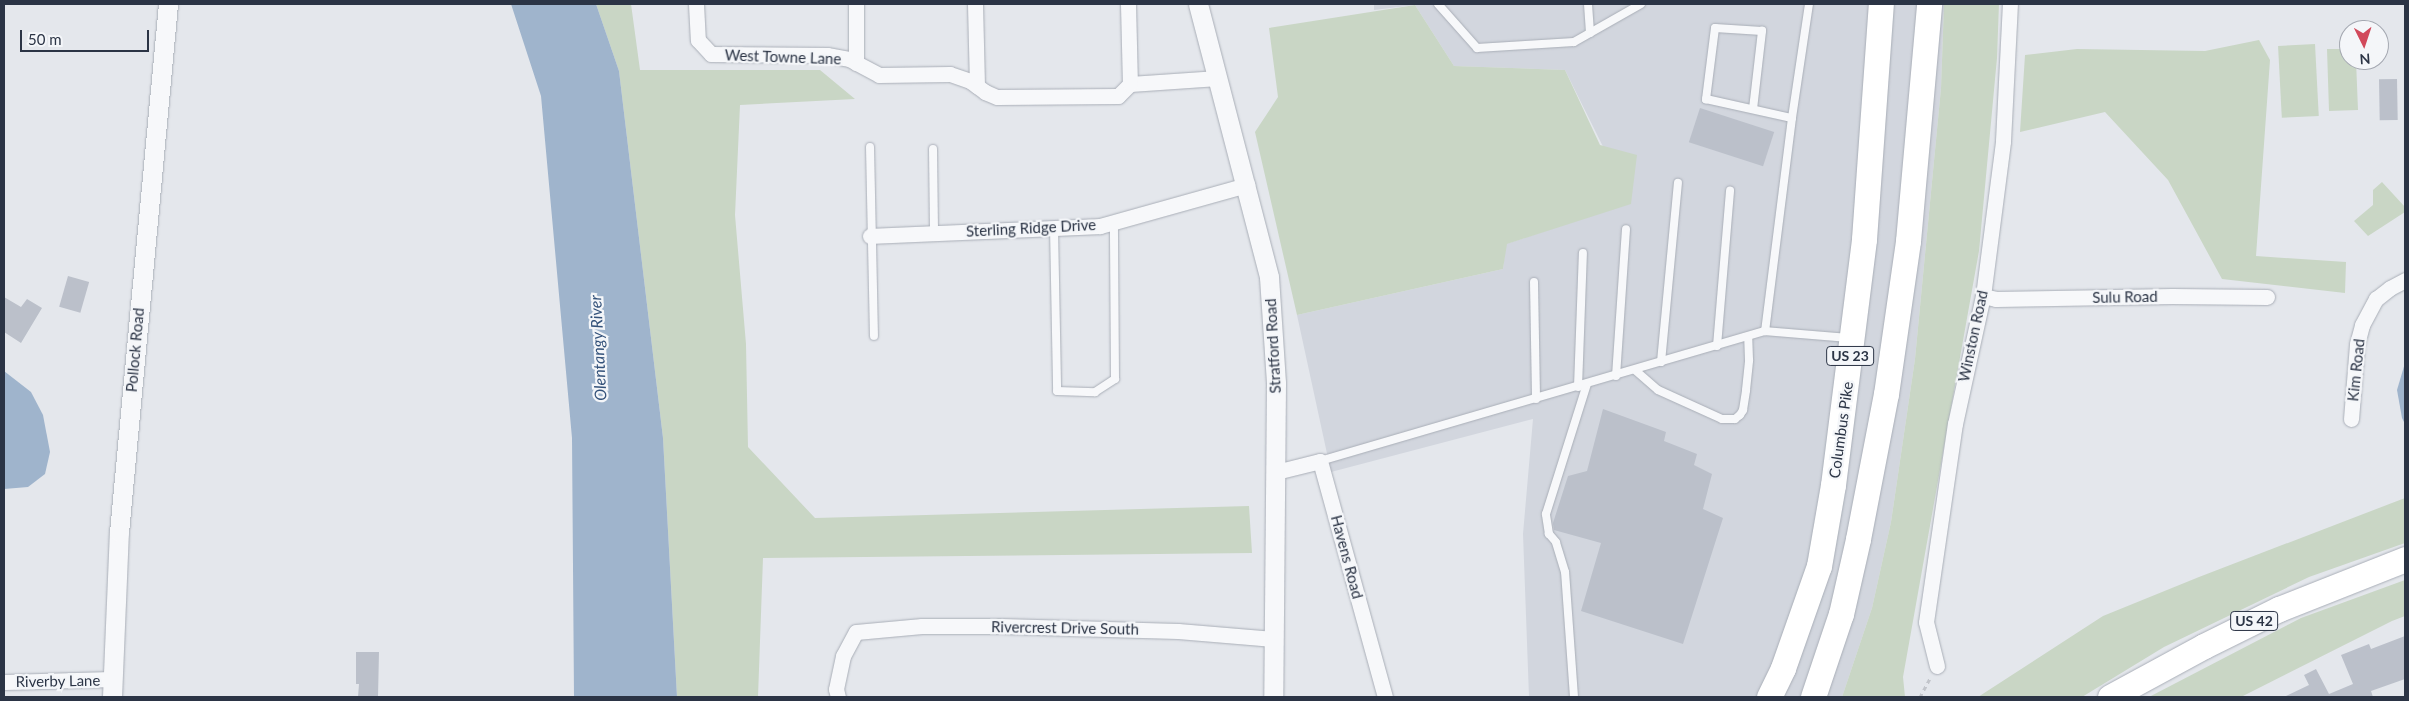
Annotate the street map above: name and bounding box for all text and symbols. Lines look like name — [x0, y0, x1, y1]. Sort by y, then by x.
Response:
scale bar — [22, 20, 151, 52]
north arrow — [2339, 20, 2389, 70]
text: 50 m — [28, 30, 62, 48]
street label: West Towne Lane — [724, 46, 842, 68]
text: N — [2359, 51, 2371, 68]
street label: Sterling Ridge Drive — [966, 216, 1096, 240]
street label: Sulu Road — [2092, 287, 2158, 307]
street label: Winston Road — [1955, 289, 1991, 383]
water label: Olentangy River — [586, 294, 610, 402]
street label: Stratford Road — [1262, 298, 1284, 394]
street label: Pollock Road — [122, 307, 148, 393]
street label: Kim Road — [2344, 338, 2368, 402]
road number: US 23 — [1825, 344, 1875, 368]
street label: Columbus Pike — [1825, 381, 1857, 479]
street label: Havens Road — [1327, 513, 1367, 601]
road number: US 42 — [2229, 610, 2279, 632]
street label: Rivercrest Drive South — [991, 618, 1139, 638]
street label: Riverby Lane — [15, 671, 101, 691]

